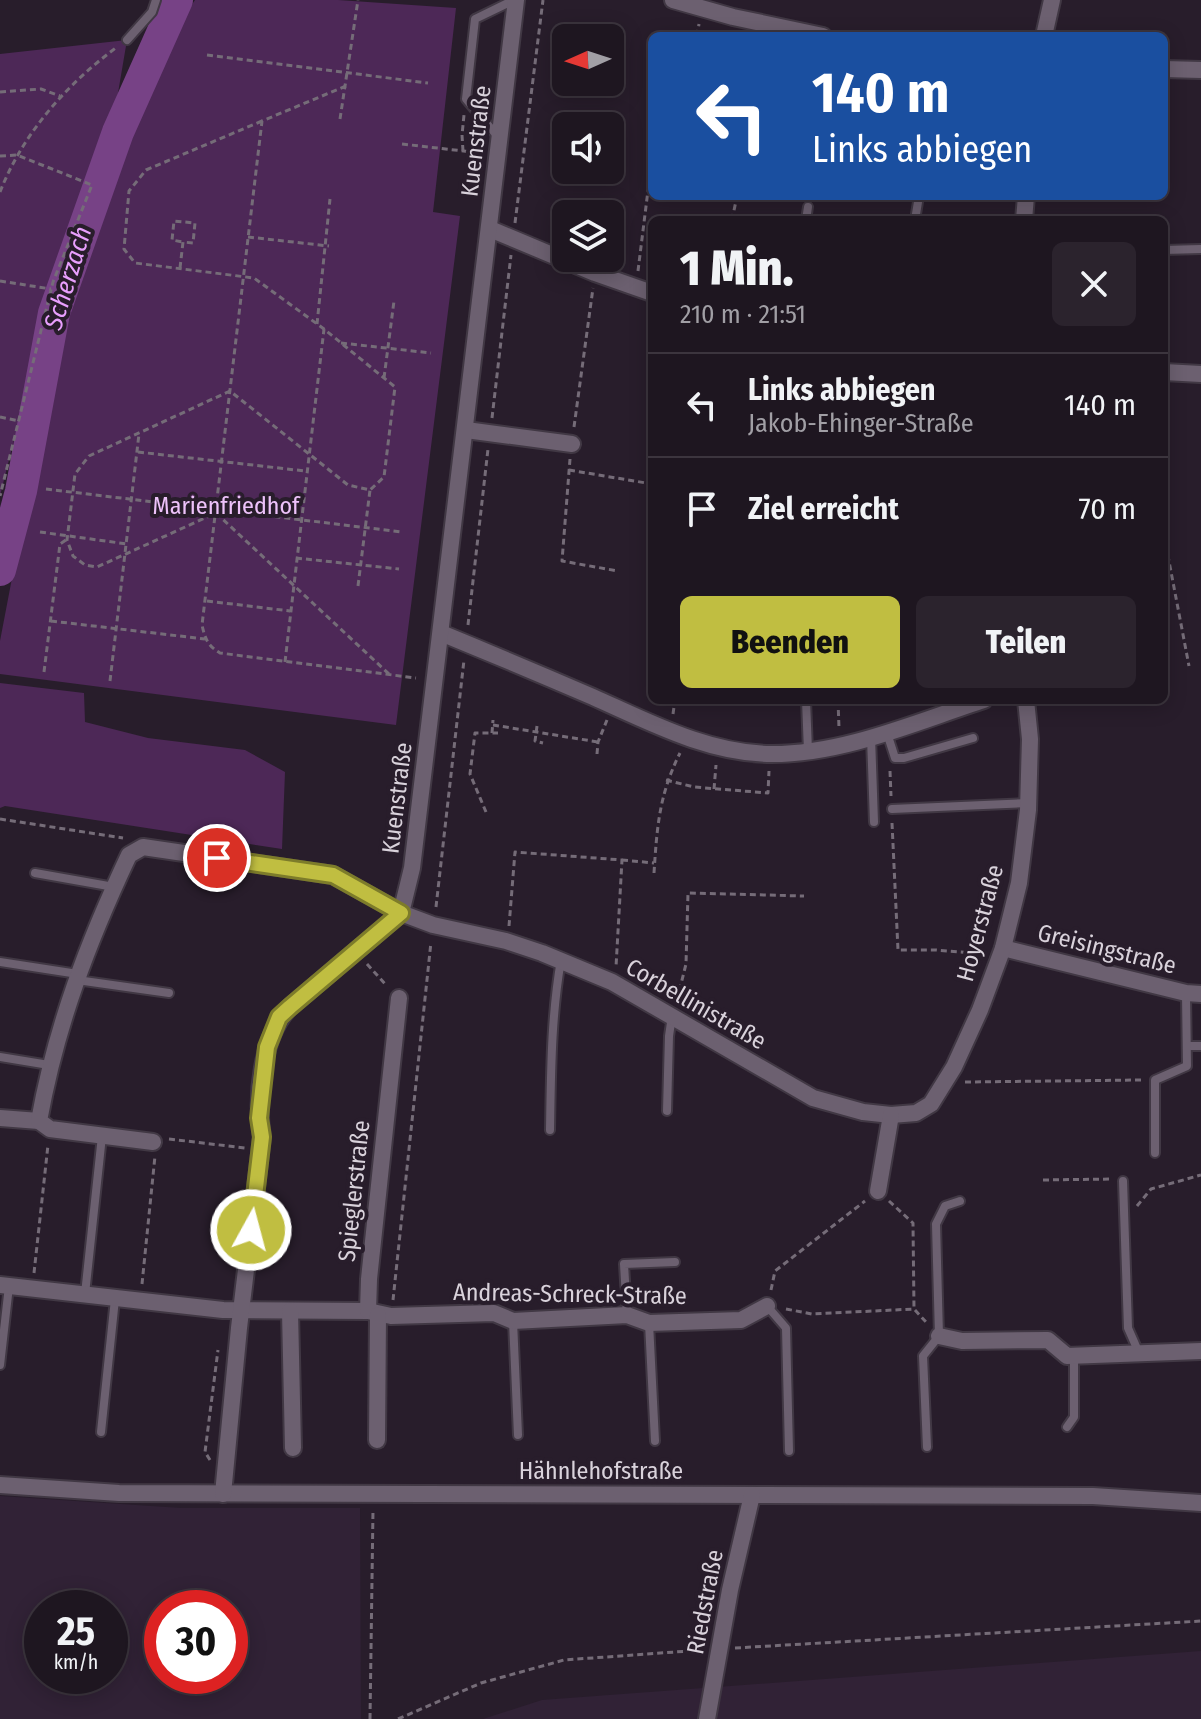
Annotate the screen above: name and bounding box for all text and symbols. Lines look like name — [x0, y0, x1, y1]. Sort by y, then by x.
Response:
north arrow — [552, 24, 624, 96]
map controls — [552, 24, 624, 272]
text: 140 m — [812, 60, 949, 127]
icon: left — [680, 64, 784, 168]
street label: Kuenstraße — [455, 84, 497, 198]
button: sound — [552, 112, 624, 184]
text: Links abbiegen — [812, 128, 1032, 172]
button: layers — [552, 200, 624, 272]
water label: Scherzach — [37, 222, 98, 334]
text: 1 Min. — [680, 240, 794, 298]
button: close — [1052, 242, 1136, 326]
text: 210 m · 21:51 — [680, 299, 806, 330]
text: Links abbiegen — [748, 372, 936, 408]
icon: left — [680, 383, 724, 427]
text: 140 m — [1064, 387, 1136, 423]
text: Jakob-Ehinger-Straße — [748, 408, 974, 439]
icon: arrive — [680, 487, 724, 531]
text: Ziel erreicht — [748, 491, 899, 527]
text: 70 m — [1078, 491, 1136, 527]
park label: Marienfriedhof — [153, 492, 301, 520]
button: Beenden — [680, 596, 900, 688]
button: Teilen — [916, 596, 1136, 688]
street label: Kuenstraße — [376, 741, 418, 855]
pin — [183, 824, 251, 892]
icon: arrive — [195, 836, 239, 880]
street label: Hoyerstraße — [951, 862, 1009, 984]
street label: Greisingstraße — [1035, 918, 1179, 980]
street label: Corbellinistraße — [621, 953, 771, 1055]
street label: Spieglerstraße — [333, 1119, 375, 1263]
position arrow — [209, 1188, 293, 1272]
street label: Andreas-Schreck-Straße — [453, 1278, 687, 1310]
street label: Hähnlehofstraße — [519, 1457, 683, 1485]
street label: Riedstraße — [681, 1547, 729, 1657]
speed limit sign: 30 — [144, 1590, 248, 1694]
text: 25 — [57, 1608, 95, 1656]
text: km/h — [54, 1650, 98, 1674]

